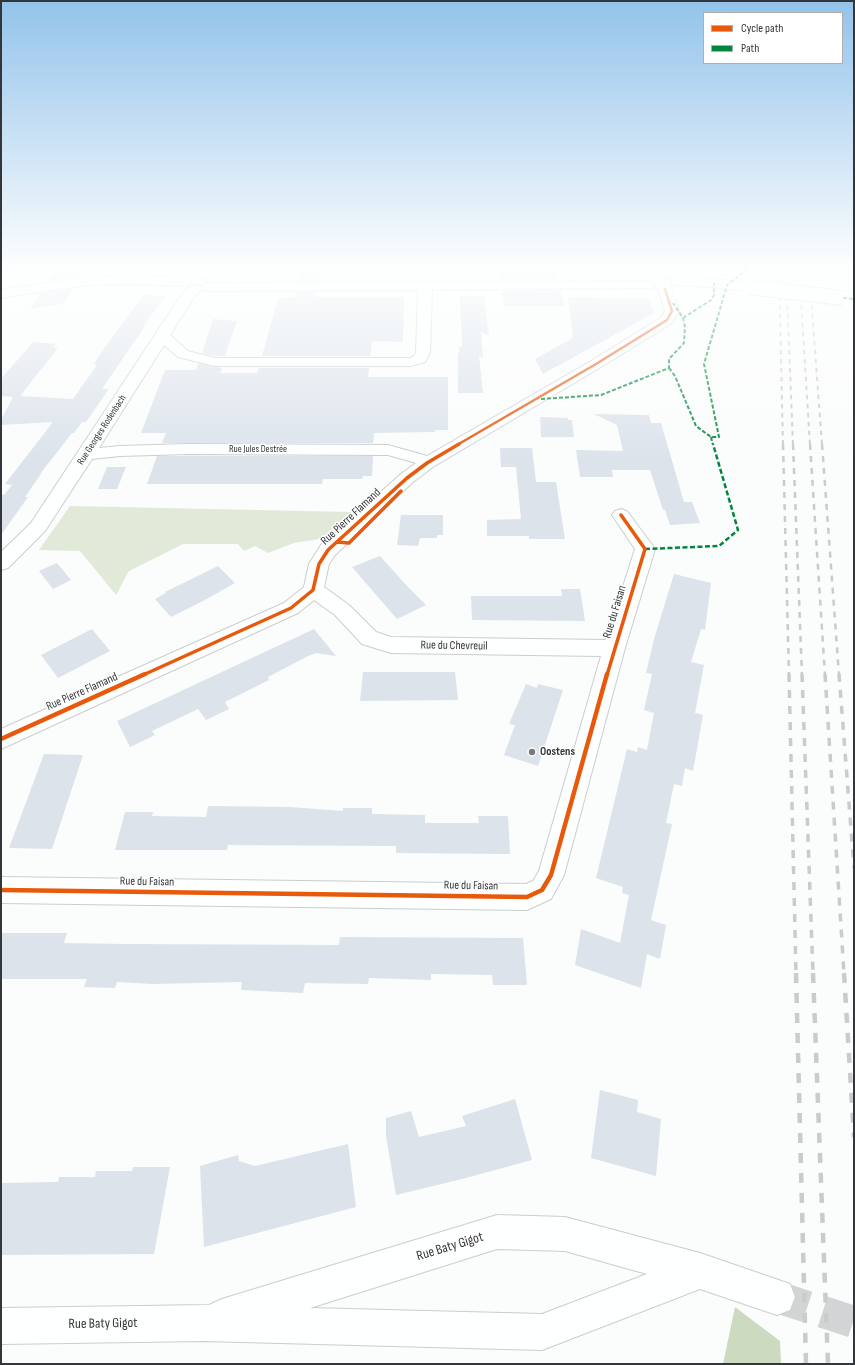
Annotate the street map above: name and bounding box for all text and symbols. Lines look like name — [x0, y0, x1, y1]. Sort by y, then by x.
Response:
legend — [703, 12, 843, 64]
text: Cycle path — [741, 21, 783, 36]
text: Path — [741, 41, 759, 56]
street label: Rue Georges Rodenbach — [75, 393, 129, 467]
street label: Rue Jules Destrée — [229, 443, 287, 455]
street label: Rue Pierre Flamand — [318, 486, 384, 548]
street label: Rue du Faisan — [600, 584, 630, 640]
street label: Rue du Chevreuil — [420, 638, 488, 654]
street label: Rue Pierre Flamand — [44, 670, 120, 714]
place label: Oostens — [540, 745, 575, 759]
marker: Oostens — [527, 747, 537, 757]
street label: Rue du Faisan — [120, 874, 174, 890]
street label: Rue du Faisan — [444, 878, 498, 894]
street label: Rue Baty Gigot — [415, 1229, 485, 1265]
street label: Rue Baty Gigot — [68, 1315, 138, 1333]

